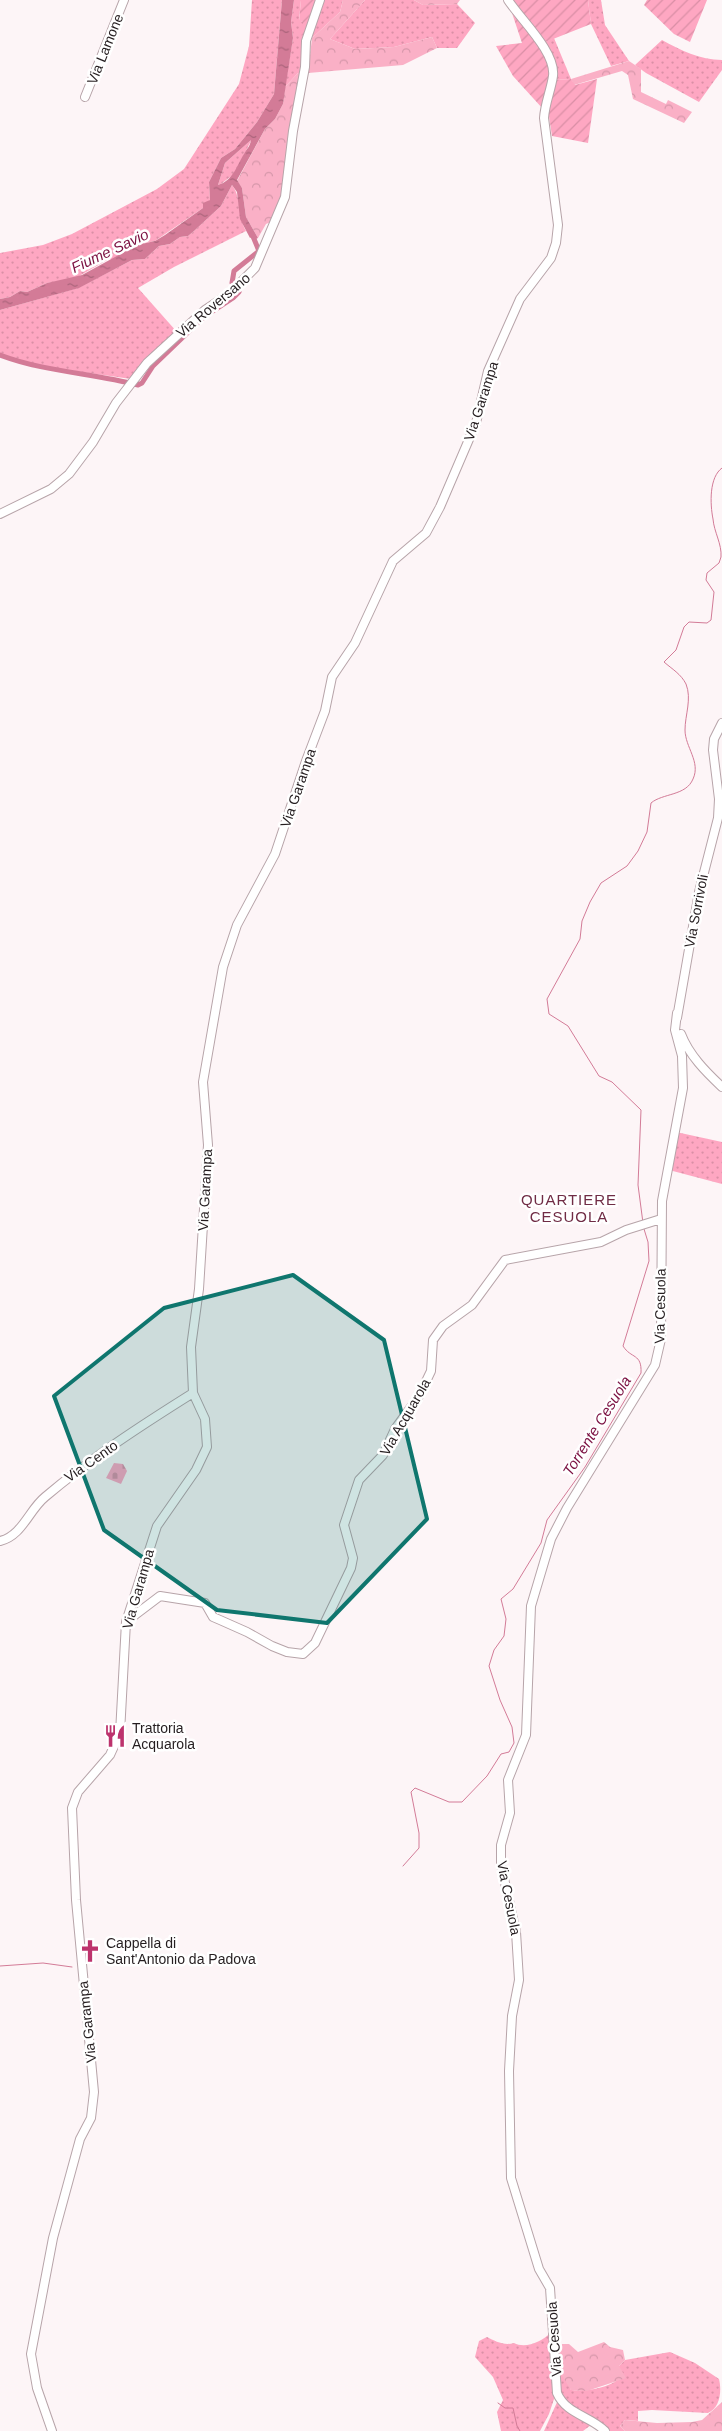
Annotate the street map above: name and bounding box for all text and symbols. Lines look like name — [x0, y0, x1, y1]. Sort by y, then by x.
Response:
street label: Via Lamone — [84, 11, 126, 87]
water label: Fiume Savio — [68, 225, 151, 276]
street label: Via Roversano — [173, 269, 253, 341]
street label: Via Garampa — [461, 359, 501, 443]
street label: Via Garampa — [277, 746, 319, 829]
street label: Via Sorrivoli — [681, 873, 711, 949]
street label: Via Garampa — [195, 1148, 215, 1231]
district label: QUARTIERE CESUOLA — [521, 1191, 617, 1225]
street label: Via Cesuola — [651, 1268, 669, 1344]
water label: Torrente Cesuola — [559, 1373, 634, 1479]
street label: Via Acquarola — [377, 1376, 434, 1458]
street label: Via Cento — [61, 1437, 121, 1485]
street label: Via Garampa — [119, 1547, 157, 1631]
place label: Trattoria Acquarola — [132, 1720, 195, 1752]
restaurant icon: Trattoria Acquarola — [102, 1723, 128, 1749]
street label: Via Cesuola — [494, 1860, 524, 1937]
place label: Cappella di Sant'Antonio da Padova — [106, 1935, 256, 1967]
church icon: Cappella di Sant'Antonio da Padova — [77, 1938, 103, 1964]
street label: Via Garampa — [75, 1980, 99, 2064]
street label: Via Cesuola — [543, 2301, 565, 2377]

